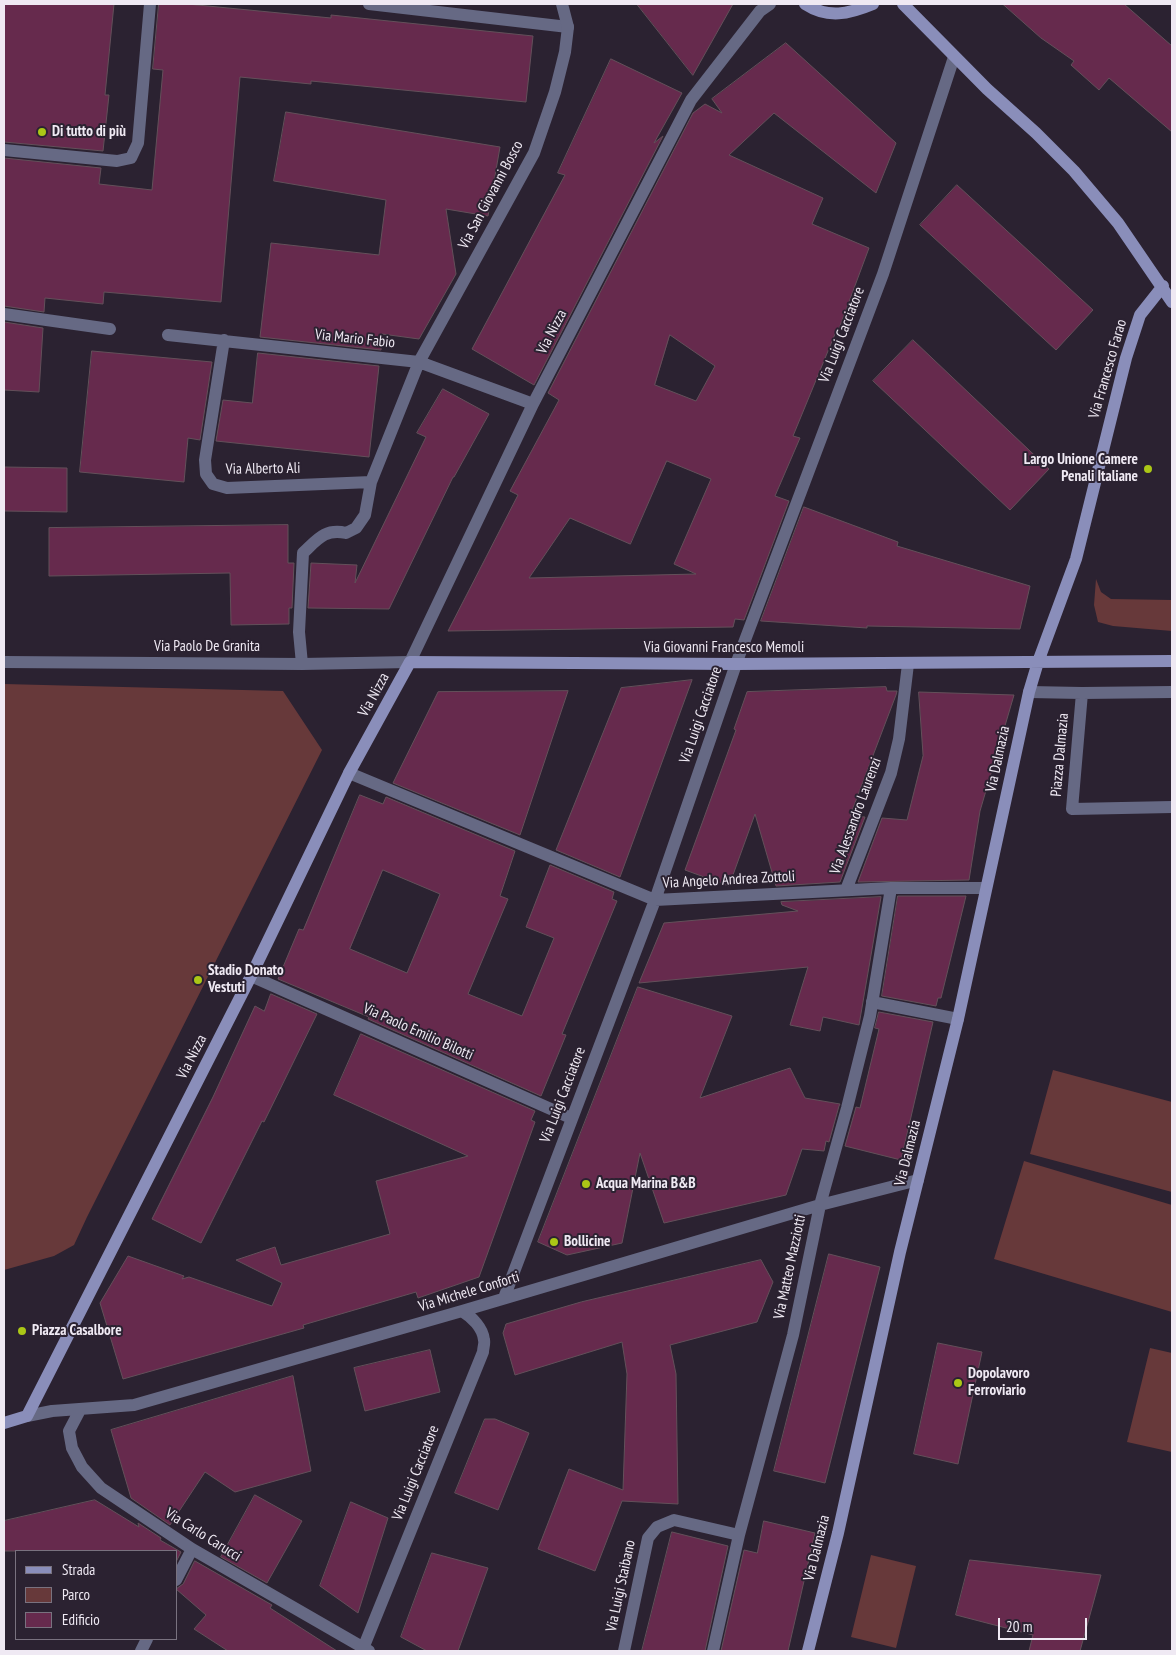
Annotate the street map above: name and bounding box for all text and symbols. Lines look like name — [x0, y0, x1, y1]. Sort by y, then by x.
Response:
place label: Di tutto di più — [52, 123, 126, 141]
marker: Di tutto di più — [36, 126, 48, 138]
street label: Via San Giovanni Bosco — [455, 138, 527, 252]
street label: Via Luigi Cacciatore — [815, 285, 869, 385]
street label: Via Nizza — [533, 307, 571, 357]
street label: Via Francesco Farao — [1085, 317, 1131, 421]
street label: Via Mario Fabio — [314, 326, 396, 352]
place label: Largo Unione Camere Penali Italiane — [1024, 451, 1138, 486]
street label: Via Alberto Ali — [226, 459, 300, 479]
marker: Largo Unione Camere Penali Italiane — [1142, 463, 1154, 475]
street label: Via Paolo De Granita — [154, 638, 260, 656]
street label: Via Giovanni Francesco Memoli — [644, 639, 804, 657]
street label: Via Luigi Cacciatore — [676, 664, 726, 766]
street label: Via Nizza — [355, 670, 393, 720]
street label: Piazza Dalmazia — [1047, 712, 1073, 798]
street label: Via Dalmazia — [982, 724, 1014, 794]
street label: Via Alessandro Laurenzi — [826, 755, 886, 877]
street label: Via Angelo Andrea Zottoli — [662, 868, 796, 892]
place label: Stadio Donato Vestuti — [208, 962, 284, 997]
marker: Stadio Donato Vestuti — [192, 974, 204, 986]
street label: Via Paolo Emilio Bilotti — [360, 1000, 476, 1064]
street label: Via Nizza — [173, 1032, 211, 1082]
street label: Via Luigi Cacciatore — [536, 1045, 590, 1145]
street label: Via Dalmazia — [891, 1118, 925, 1188]
place label: Acqua Marina B&B — [596, 1175, 696, 1193]
marker: Acqua Marina B&B — [580, 1178, 592, 1190]
street label: Via Matteo Mazziotti — [770, 1213, 810, 1321]
place label: Bollicine — [564, 1233, 610, 1251]
marker: Bollicine — [548, 1236, 560, 1248]
street label: Via Michele Conforti — [416, 1268, 522, 1316]
place label: Piazza Casalbore — [32, 1322, 122, 1340]
marker: Piazza Casalbore — [16, 1325, 28, 1337]
place label: Dopolavoro Ferroviario — [968, 1365, 1030, 1400]
marker: Dopolavoro Ferroviario — [952, 1377, 964, 1389]
street label: Via Luigi Cacciatore — [389, 1423, 443, 1523]
street label: Via Carlo Carucci — [162, 1505, 244, 1565]
street label: Via Dalmazia — [800, 1513, 834, 1583]
street label: Via Luigi Staibano — [602, 1538, 640, 1634]
legend — [15, 1550, 178, 1640]
text: Strada — [62, 1560, 95, 1579]
text: Parco — [62, 1585, 90, 1604]
scale bar — [1001, 1608, 1090, 1640]
text: Edificio — [62, 1610, 100, 1629]
text: 20 m — [1006, 1617, 1032, 1636]

